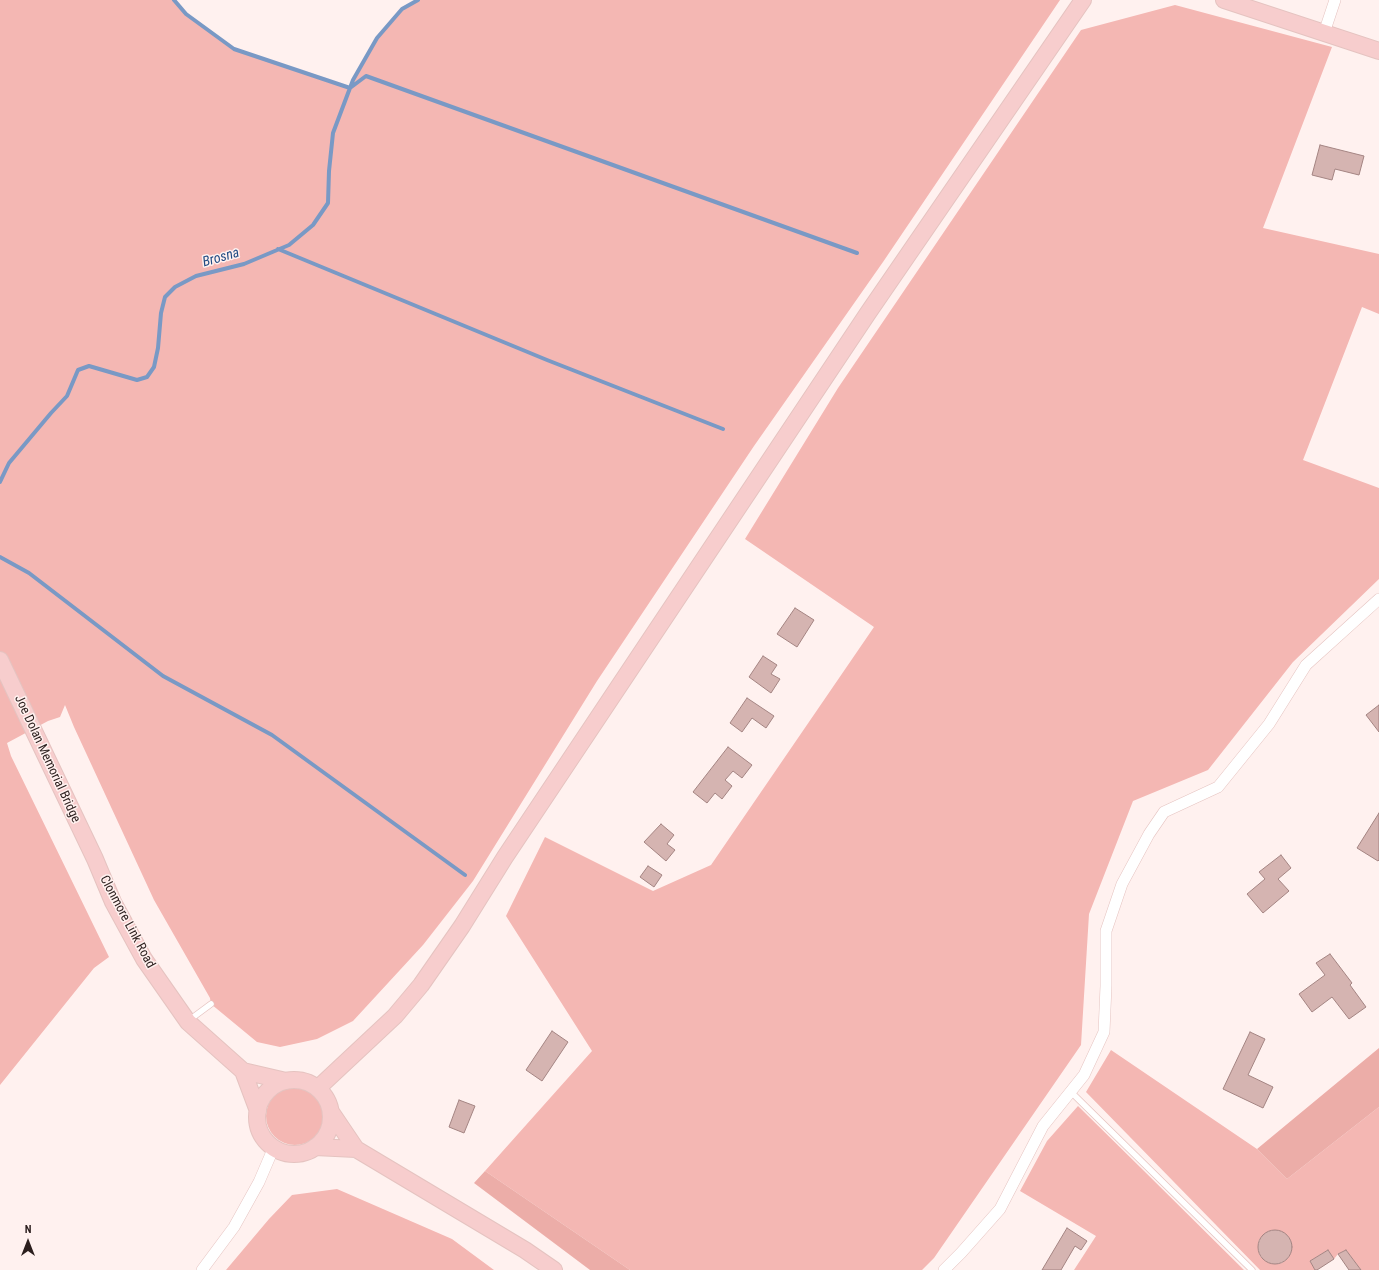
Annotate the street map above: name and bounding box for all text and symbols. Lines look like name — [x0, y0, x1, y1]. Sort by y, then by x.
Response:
water label: Brosna — [201, 245, 241, 271]
street label: Joe Dolan Memorial Bridge — [11, 693, 83, 825]
street label: Clonmore Link Road — [96, 873, 158, 971]
north arrow — [8, 1222, 48, 1262]
text: N — [25, 1223, 31, 1236]

